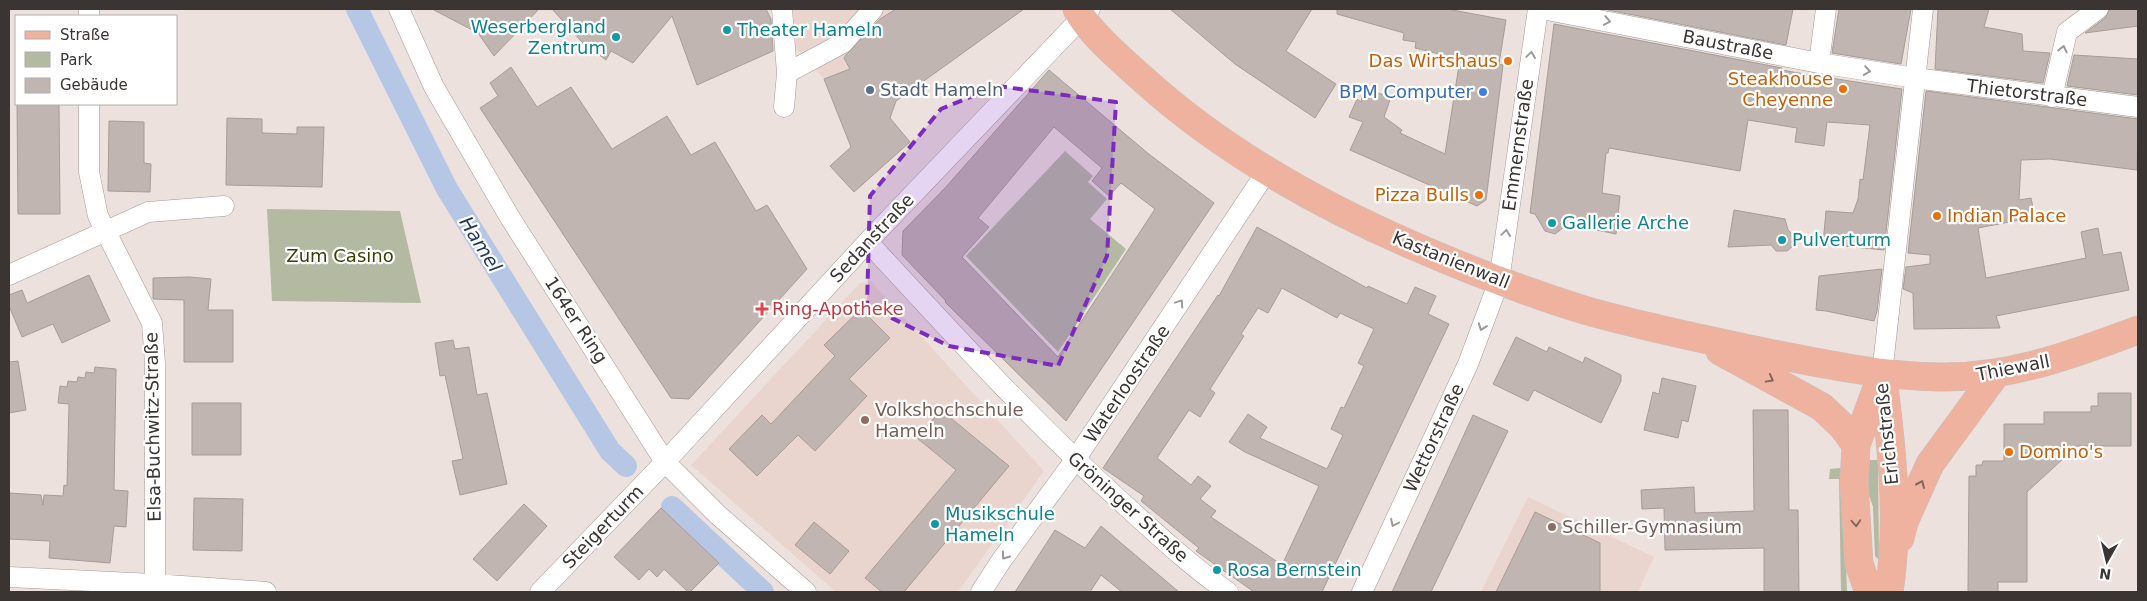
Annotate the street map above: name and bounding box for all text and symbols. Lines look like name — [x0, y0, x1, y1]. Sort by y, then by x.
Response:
legend — [15, 15, 178, 105]
place label: Weserbergland Zentrum — [470, 16, 606, 58]
one-way arrow — [1603, 16, 1611, 26]
place label: Theater Hameln — [736, 19, 882, 40]
marker: Theater Hameln — [721, 24, 733, 36]
street label: Baustraße — [1681, 25, 1775, 64]
text: Straße — [60, 26, 109, 44]
marker: Weserbergland Zentrum — [610, 31, 622, 43]
one-way arrow — [2057, 45, 2068, 54]
place label: Das Wirtshaus — [1369, 50, 1498, 71]
one-way arrow — [1526, 50, 1536, 59]
text: Park — [60, 51, 93, 69]
marker: Das Wirtshaus — [1502, 55, 1514, 67]
one-way arrow — [1863, 65, 1871, 75]
place label: Steakhouse Cheyenne — [1728, 68, 1833, 110]
street label: Thietorstraße — [1965, 75, 2089, 110]
text: Gebäude — [60, 76, 128, 94]
street label: Emmernstraße — [1498, 77, 1537, 212]
place label: Stadt Hameln — [880, 79, 1003, 100]
place label: BPM Computer — [1339, 81, 1474, 102]
marker: Steakhouse Cheyenne — [1837, 83, 1849, 95]
marker: Stadt Hameln — [864, 84, 876, 96]
marker: BPM Computer — [1477, 86, 1489, 98]
place label: Pizza Bulls — [1375, 184, 1469, 205]
street label: Sedanstraße — [825, 189, 918, 286]
marker: Pizza Bulls — [1473, 189, 1485, 201]
place label: Indian Palace — [1947, 205, 2066, 226]
marker: Indian Palace — [1931, 210, 1943, 222]
water label: Hamel — [455, 212, 507, 276]
place label: Gallerie Arche — [1562, 212, 1689, 233]
marker: Gallerie Arche — [1546, 217, 1558, 229]
street label: Kastanienwall — [1389, 226, 1513, 293]
one-way arrow — [1500, 228, 1511, 236]
place label: Pulverturm — [1792, 229, 1891, 250]
marker: Pulverturm — [1776, 234, 1788, 246]
park label: Zum Casino — [286, 245, 394, 266]
street label: 164er Ring — [541, 273, 612, 367]
place label: Ring-Apotheke — [772, 298, 904, 319]
one-way arrow — [1174, 300, 1183, 309]
marker: Ring-Apotheke — [756, 303, 768, 315]
street label: Waterloostraße — [1079, 321, 1174, 447]
one-way arrow — [1478, 322, 1488, 331]
street label: Elsa-Buchwitz-Straße — [140, 332, 165, 522]
street label: Thiewall — [1973, 350, 2051, 385]
one-way arrow — [1765, 373, 1774, 383]
street label: Wettorstraße — [1399, 380, 1468, 496]
street label: Erichstraße — [1871, 382, 1902, 486]
place label: Volkshochschule Hameln — [875, 399, 1024, 441]
marker: Volkshochschule Hameln — [859, 414, 871, 426]
place label: Domino's — [2019, 441, 2103, 462]
marker: Domino's — [2003, 446, 2015, 458]
street label: Gröninger Straße — [1064, 447, 1193, 566]
one-way arrow — [1914, 480, 1925, 489]
street label: Steigerturm — [558, 481, 648, 573]
place label: Musikschule Hameln — [945, 503, 1055, 545]
place label: Schiller-Gymnasium — [1562, 516, 1742, 537]
marker: Musikschule Hameln — [929, 518, 941, 530]
one-way arrow — [1390, 518, 1401, 527]
one-way arrow — [1851, 519, 1862, 527]
marker: Schiller-Gymnasium — [1546, 521, 1558, 533]
north arrow — [2082, 536, 2132, 586]
one-way arrow — [1002, 550, 1011, 560]
place label: Rosa Bernstein — [1227, 559, 1362, 580]
marker: Rosa Bernstein — [1211, 564, 1223, 576]
text: N — [2098, 565, 2112, 583]

